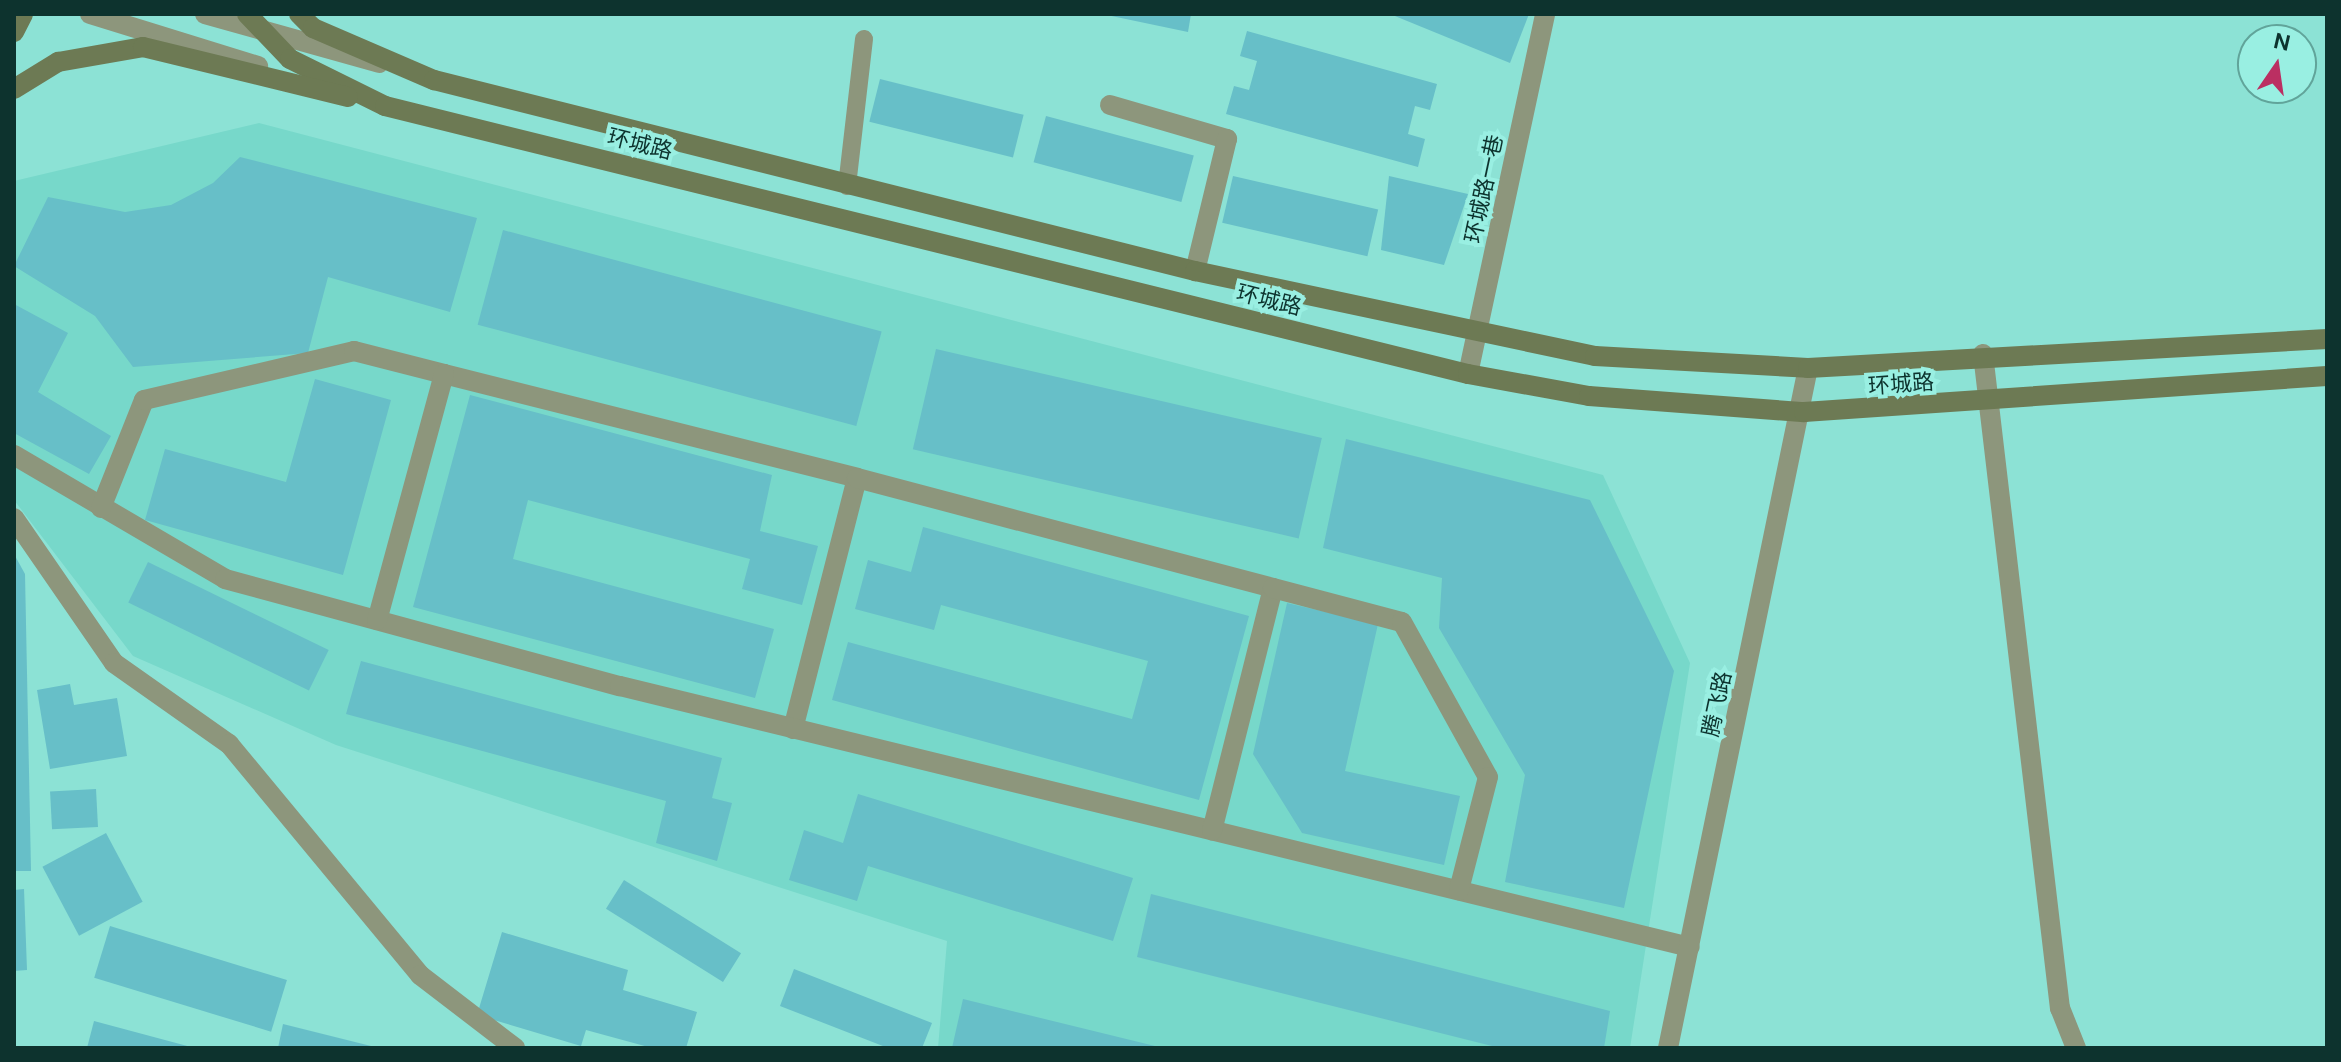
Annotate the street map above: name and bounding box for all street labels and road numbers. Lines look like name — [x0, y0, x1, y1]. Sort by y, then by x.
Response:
street label: 环城路 — [605, 123, 675, 165]
street label: 环城路一巷 — [1460, 132, 1508, 246]
street label: 环城路 — [1234, 279, 1304, 321]
street label: 环城路 — [1867, 369, 1935, 399]
street label: 腾飞路 — [1697, 669, 1737, 739]

